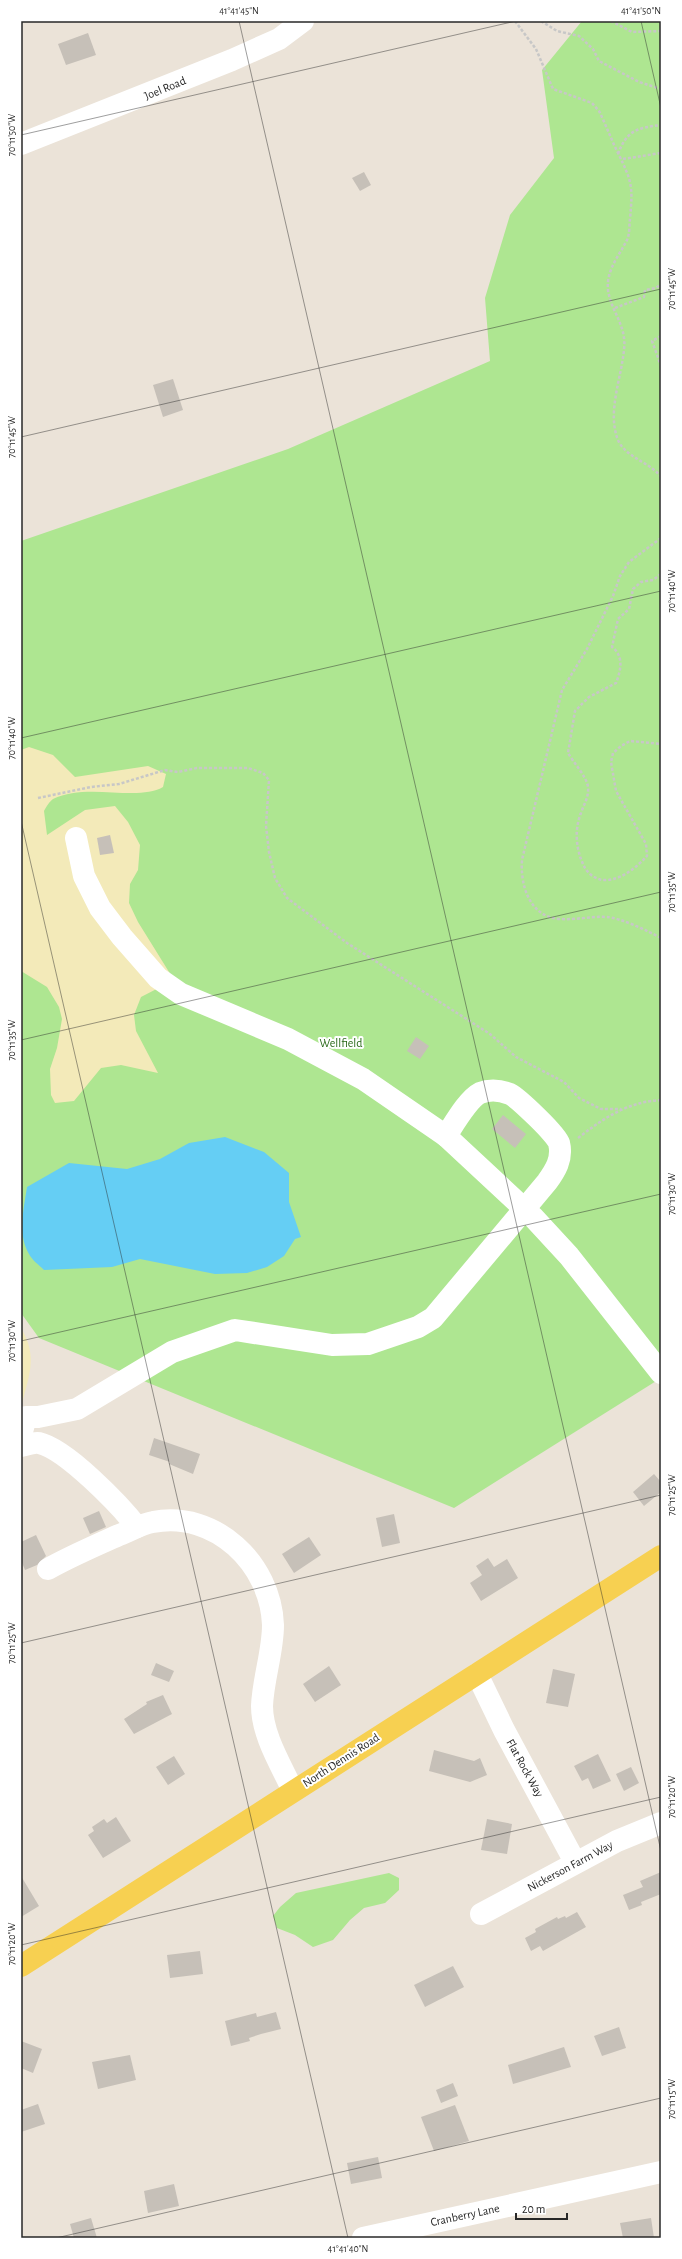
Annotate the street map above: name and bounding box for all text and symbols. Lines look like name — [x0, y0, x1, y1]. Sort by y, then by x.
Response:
text: 41°41'45"N — [219, 6, 259, 16]
text: 41°41'50"N — [621, 6, 661, 16]
street label: Joel Road — [142, 74, 188, 102]
text: 70°11'50"W — [7, 114, 17, 156]
text: 70°11'45"W — [667, 268, 677, 310]
text: 70°11'45"W — [7, 416, 17, 458]
text: 70°11'40"W — [667, 569, 677, 612]
text: 70°11'40"W — [7, 716, 17, 759]
text: 70°11'35"W — [667, 871, 677, 913]
text: 70°11'35"W — [7, 1019, 17, 1061]
park label: Wellfield — [319, 1037, 363, 1049]
text: 70°11'30"W — [667, 1173, 677, 1215]
text: 70°11'30"W — [7, 1320, 17, 1362]
text: 70°11'25"W — [667, 1474, 677, 1516]
text: 70°11'25"W — [7, 1622, 17, 1664]
street label: North Dennis Road — [301, 1731, 381, 1789]
street label: Flat Rock Way — [503, 1737, 546, 1800]
text: 70°11'20"W — [667, 1776, 677, 1818]
street label: Nickerson Farm Way — [525, 1838, 615, 1895]
text: 70°11'20"W — [7, 1923, 17, 1965]
text: 70°11'15"W — [667, 2079, 677, 2119]
scale bar — [516, 2195, 567, 2221]
street label: Cranberry Lane — [429, 2202, 501, 2229]
text: 20 m — [522, 2203, 545, 2215]
text: 41°41'40"N — [328, 2244, 368, 2254]

